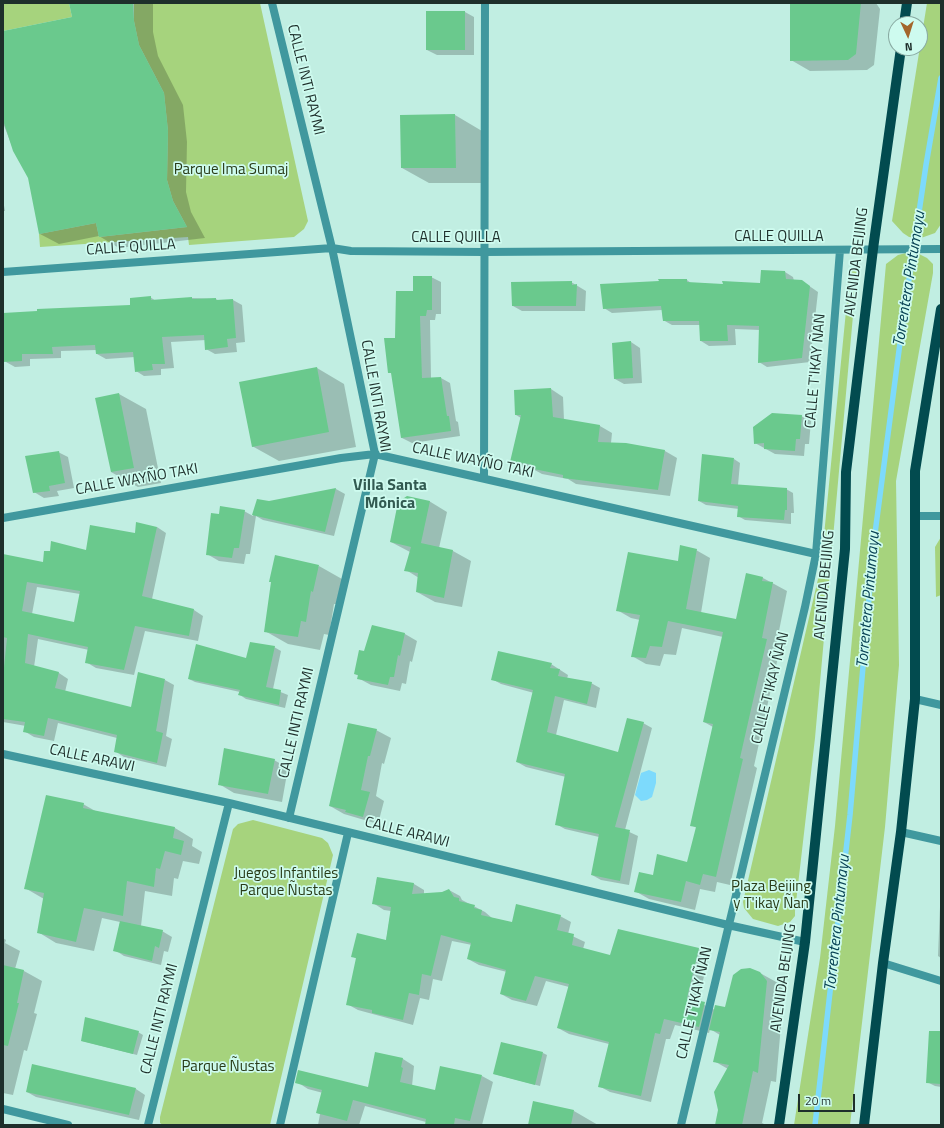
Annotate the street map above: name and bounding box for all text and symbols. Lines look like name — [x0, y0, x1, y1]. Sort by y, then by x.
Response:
north arrow — [888, 16, 928, 56]
street label: CALLE INTI RAYMI — [283, 23, 327, 137]
text: N — [904, 39, 913, 55]
park label: Parque Ima Sumaj — [174, 161, 288, 179]
street label: AVENIDA BEIJING — [841, 207, 873, 317]
water label: Torrentera Pintumayu — [890, 210, 930, 348]
street label: CALLE QUILLA — [734, 228, 824, 246]
street label: CALLE QUILLA — [411, 229, 501, 247]
street label: CALLE QUILLA — [86, 236, 176, 260]
street label: CALLE T'IKAY ÑAN — [802, 313, 830, 429]
street label: CALLE INTI RAYMI — [356, 339, 394, 453]
street label: CALLE WAYÑO TAKI — [410, 439, 536, 483]
street label: CALLE WAYÑO TAKI — [74, 460, 200, 500]
district label: Villa Santa Mónica — [353, 476, 427, 514]
street label: AVENIDA BEIJING — [811, 530, 839, 640]
water label: Torrentera Pintumayu — [853, 531, 885, 669]
street label: CALLE T'IKAY ÑAN — [748, 630, 794, 746]
street label: CALLE INTI RAYMI — [275, 666, 319, 780]
street label: CALLE ARAWI — [48, 741, 136, 777]
street label: CALLE ARAWI — [363, 814, 451, 852]
water label: Torrentera Pintumayu — [821, 854, 855, 992]
park label: Juegos Infantiles Parque Ñustas — [234, 865, 338, 900]
park label: Plaza Beijing y T'ikay Ñan — [731, 878, 811, 913]
street label: AVENIDA BEIJING — [767, 922, 801, 1034]
street label: CALLE T'IKAY ÑAN — [673, 945, 717, 1061]
street label: CALLE INTI RAYMI — [138, 962, 182, 1076]
park label: Parque Ñustas — [182, 1058, 274, 1076]
scale bar — [800, 1086, 857, 1112]
text: 20 m — [805, 1091, 831, 1110]

